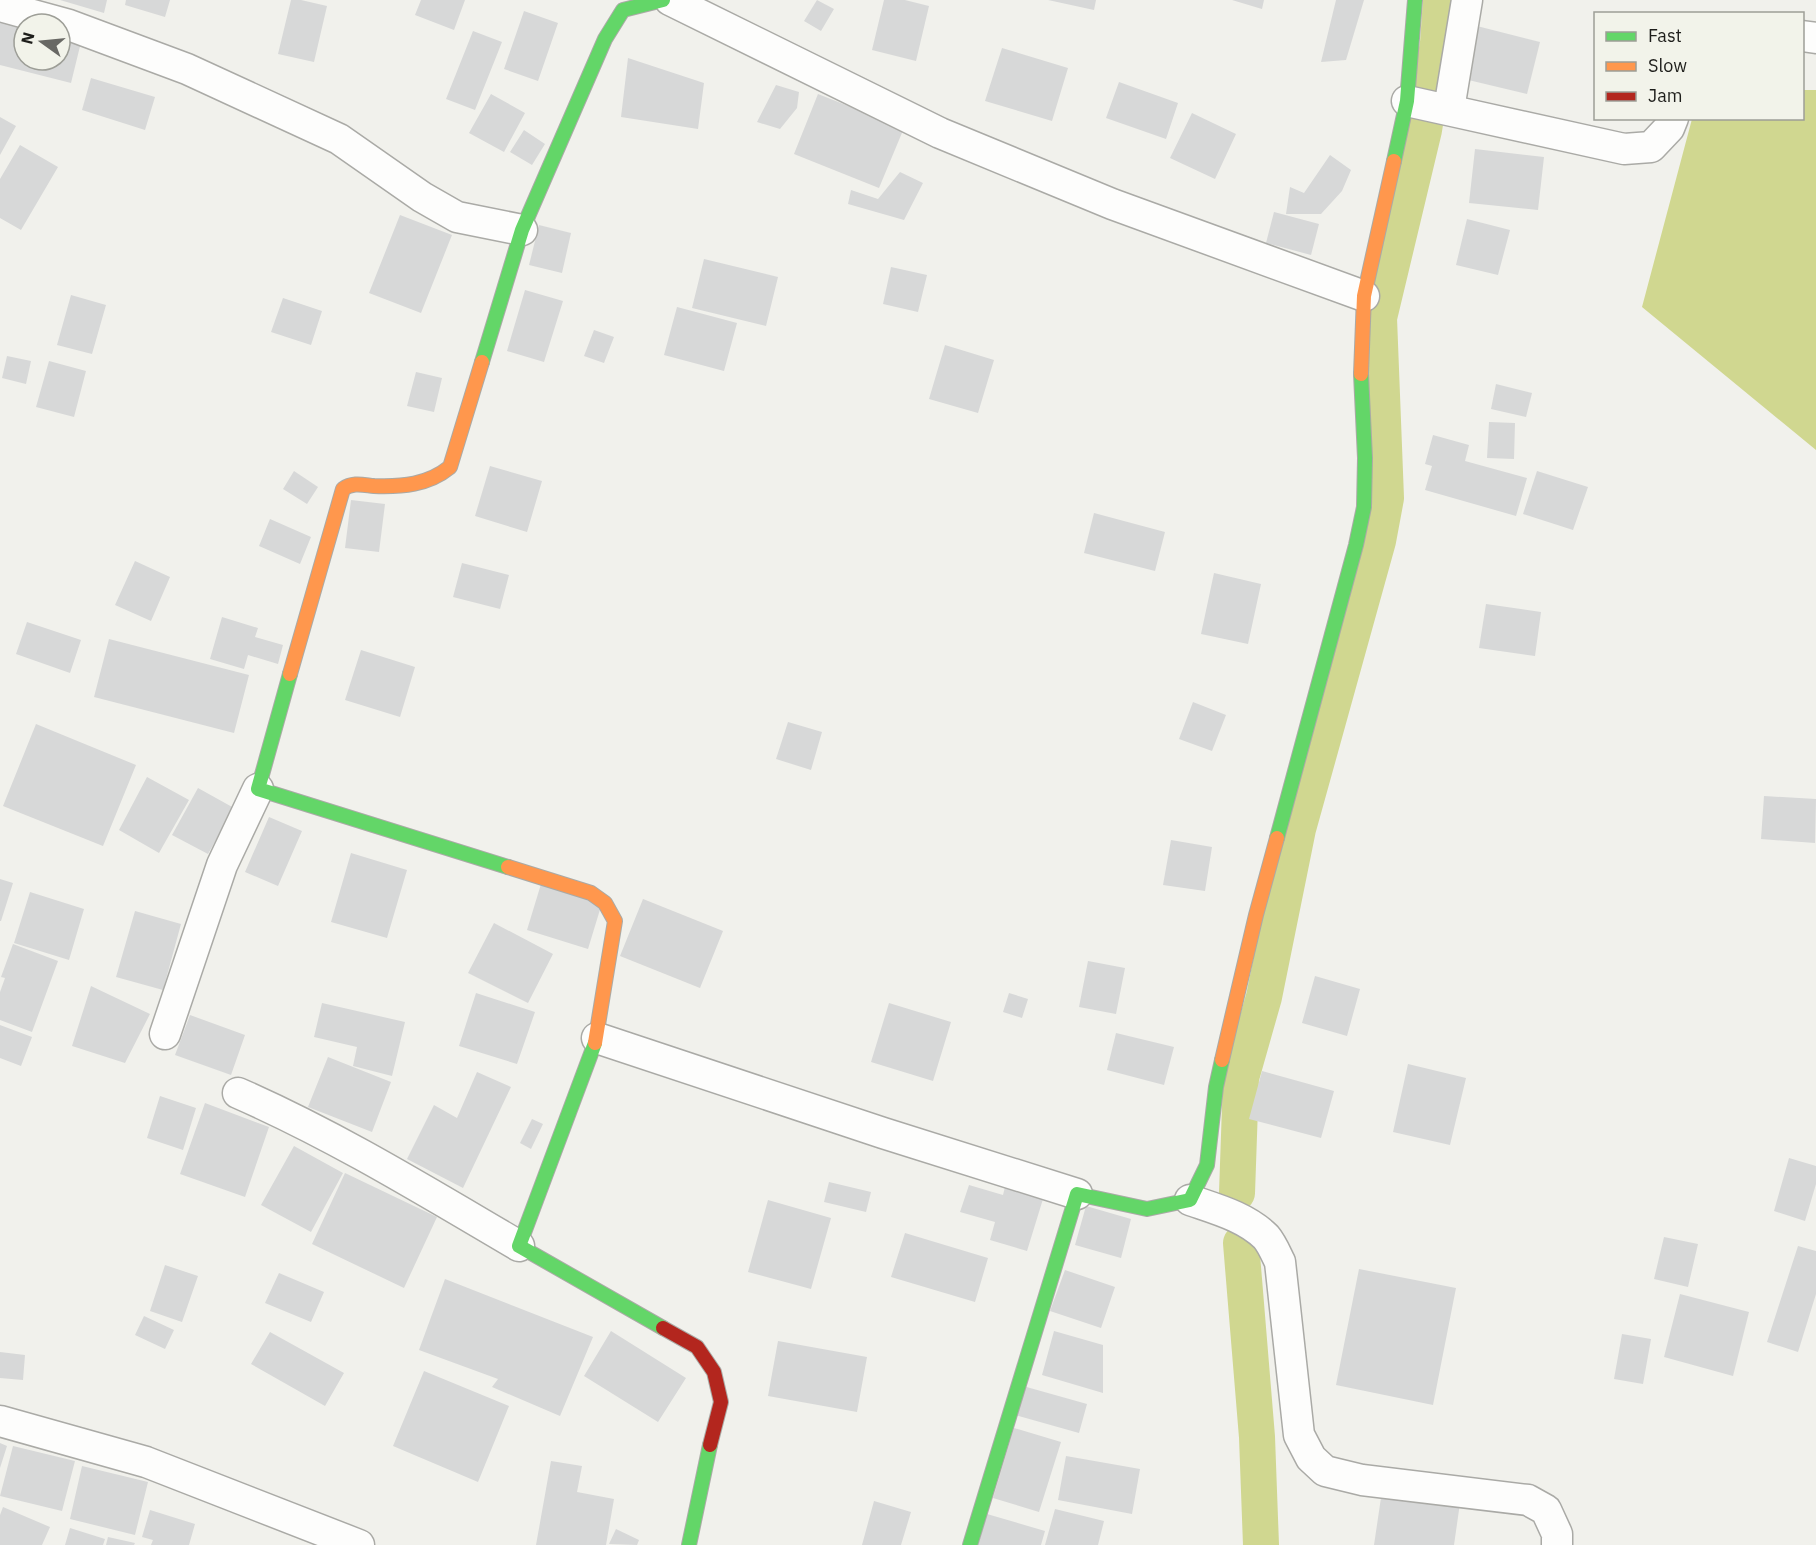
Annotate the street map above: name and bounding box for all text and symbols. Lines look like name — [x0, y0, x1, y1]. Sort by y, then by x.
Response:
north arrow — [12, 12, 72, 72]
legend — [1594, 12, 1804, 120]
text: Fast — [1648, 24, 1682, 47]
text: N — [16, 30, 39, 46]
text: Slow — [1648, 54, 1687, 77]
text: Jam — [1648, 84, 1683, 107]

